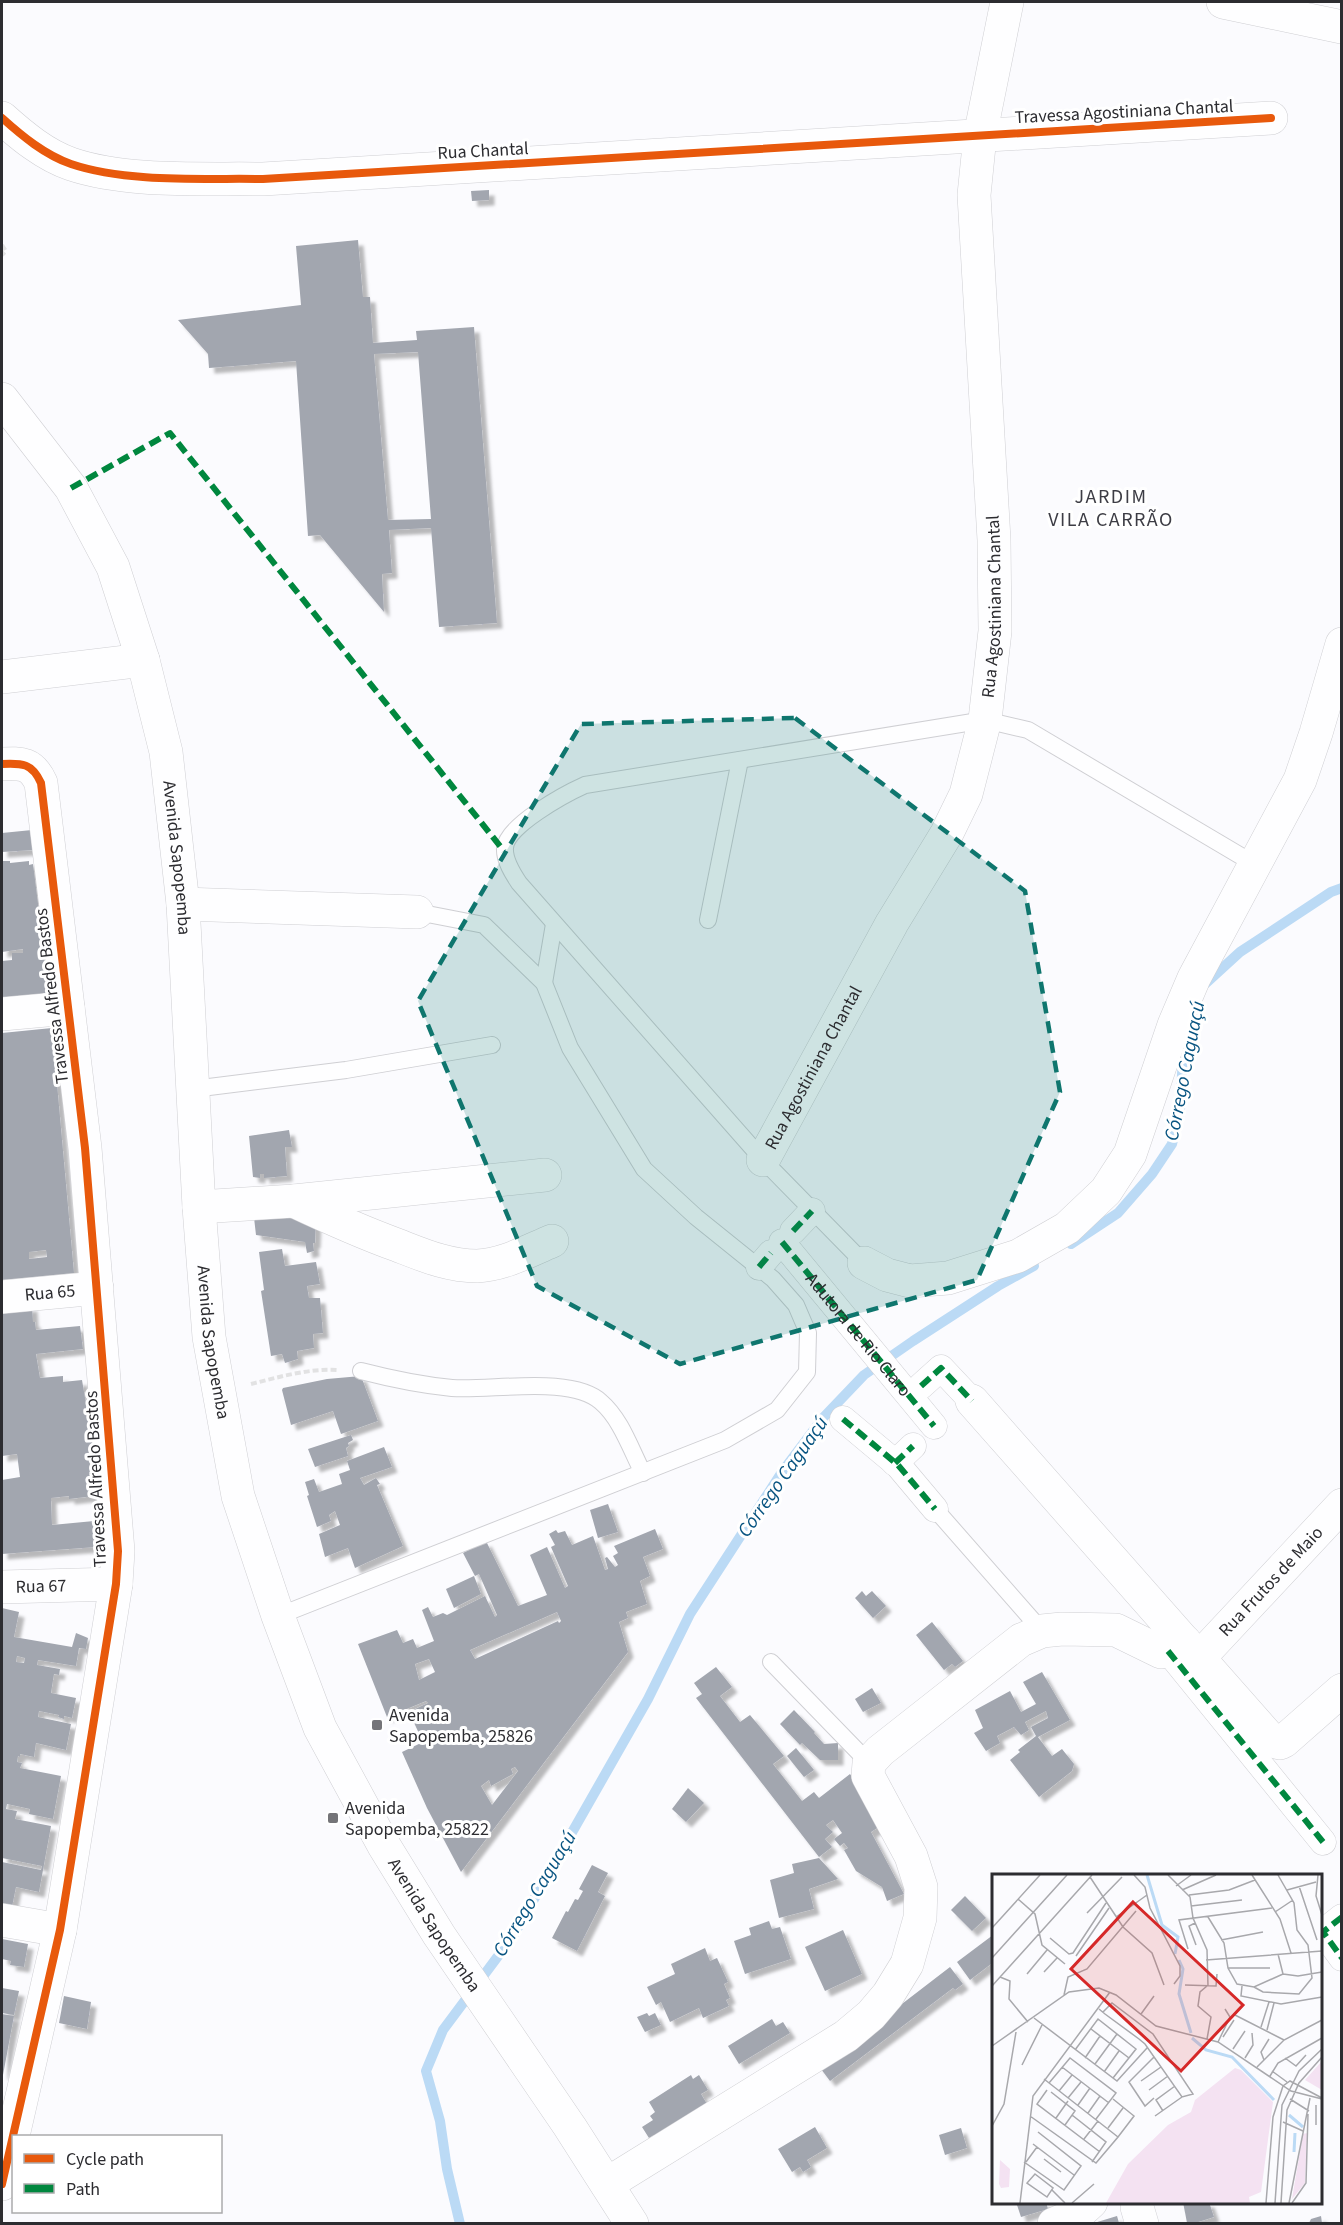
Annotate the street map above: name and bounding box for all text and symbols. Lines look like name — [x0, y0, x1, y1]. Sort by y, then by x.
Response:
street label: Travessa Agostiniana Chantal — [1014, 94, 1234, 130]
street label: Rua Chantal — [437, 136, 529, 166]
district label: JARDIM VILA CARRÃO — [1048, 483, 1174, 534]
street label: Rua Agostiniana Chantal — [975, 514, 1008, 699]
street label: Avenida Sapopemba — [157, 779, 197, 936]
street label: Travessa Alfredo Bastos — [29, 907, 75, 1085]
street label: Rua Agostiniana Chantal — [758, 981, 868, 1154]
water label: Córrego Caguaçú — [1158, 999, 1212, 1143]
street label: Avenida Sapopemba — [191, 1264, 236, 1421]
street label: Adutora de Rio Claro — [800, 1267, 917, 1402]
street label: Rua 65 — [23, 1278, 76, 1307]
street label: Travessa Alfredo Bastos — [79, 1390, 113, 1568]
water label: Córrego Caguaçú — [731, 1411, 835, 1543]
street label: Rua Frutos de Maio — [1213, 1521, 1329, 1642]
street label: Rua 67 — [15, 1573, 67, 1599]
place label: Avenida Sapopemba, 25826 — [389, 1703, 533, 1749]
marker: Avenida Sapopemba, 25826 — [370, 1718, 384, 1732]
place label: Avenida Sapopemba, 25822 — [345, 1796, 489, 1842]
marker: Avenida Sapopemba, 25822 — [326, 1811, 340, 1825]
water label: Córrego Caguaçú — [486, 1826, 584, 1962]
street label: Avenida Sapopemba — [382, 1853, 487, 1997]
inset map — [992, 1874, 1322, 2204]
legend — [12, 2135, 222, 2213]
text: Cycle path — [66, 2147, 144, 2172]
text: Path — [66, 2177, 100, 2202]

